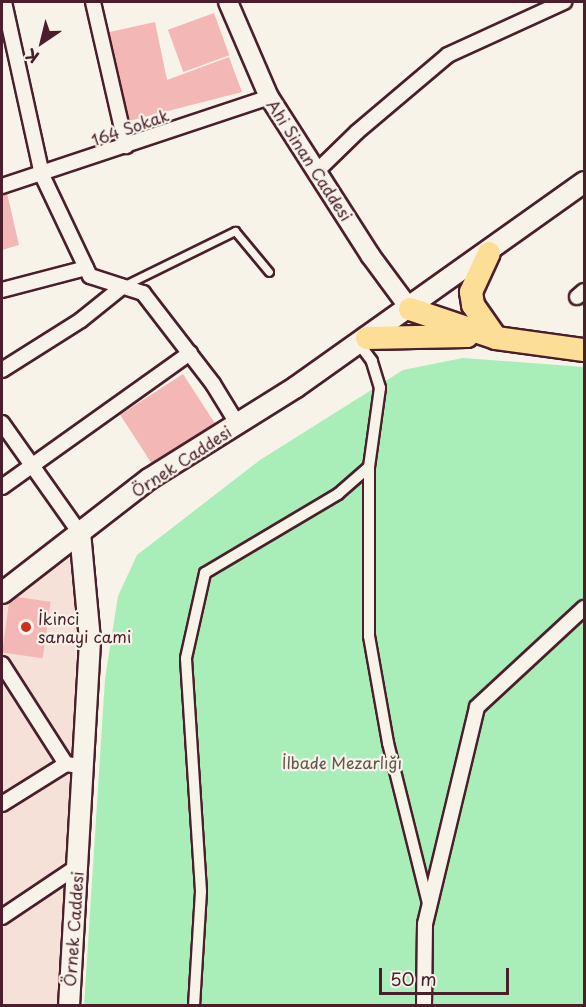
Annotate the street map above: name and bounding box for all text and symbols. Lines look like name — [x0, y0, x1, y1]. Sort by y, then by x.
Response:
north arrow — [12, 12, 72, 72]
text: K — [20, 44, 43, 70]
street label: Ahi Sinan Caddesi — [264, 96, 356, 224]
street label: 164 Sokak — [88, 105, 172, 149]
street label: Örnek Caddesi — [128, 422, 234, 500]
place label: İkinci sanayi cami — [38, 608, 132, 646]
marker: İkinci sanayi cami — [19, 620, 33, 634]
park label: İlbade Mezarlığı — [281, 752, 403, 772]
street label: Örnek Caddesi — [59, 871, 87, 987]
scale bar — [382, 956, 512, 994]
text: 50 m — [390, 965, 437, 992]

